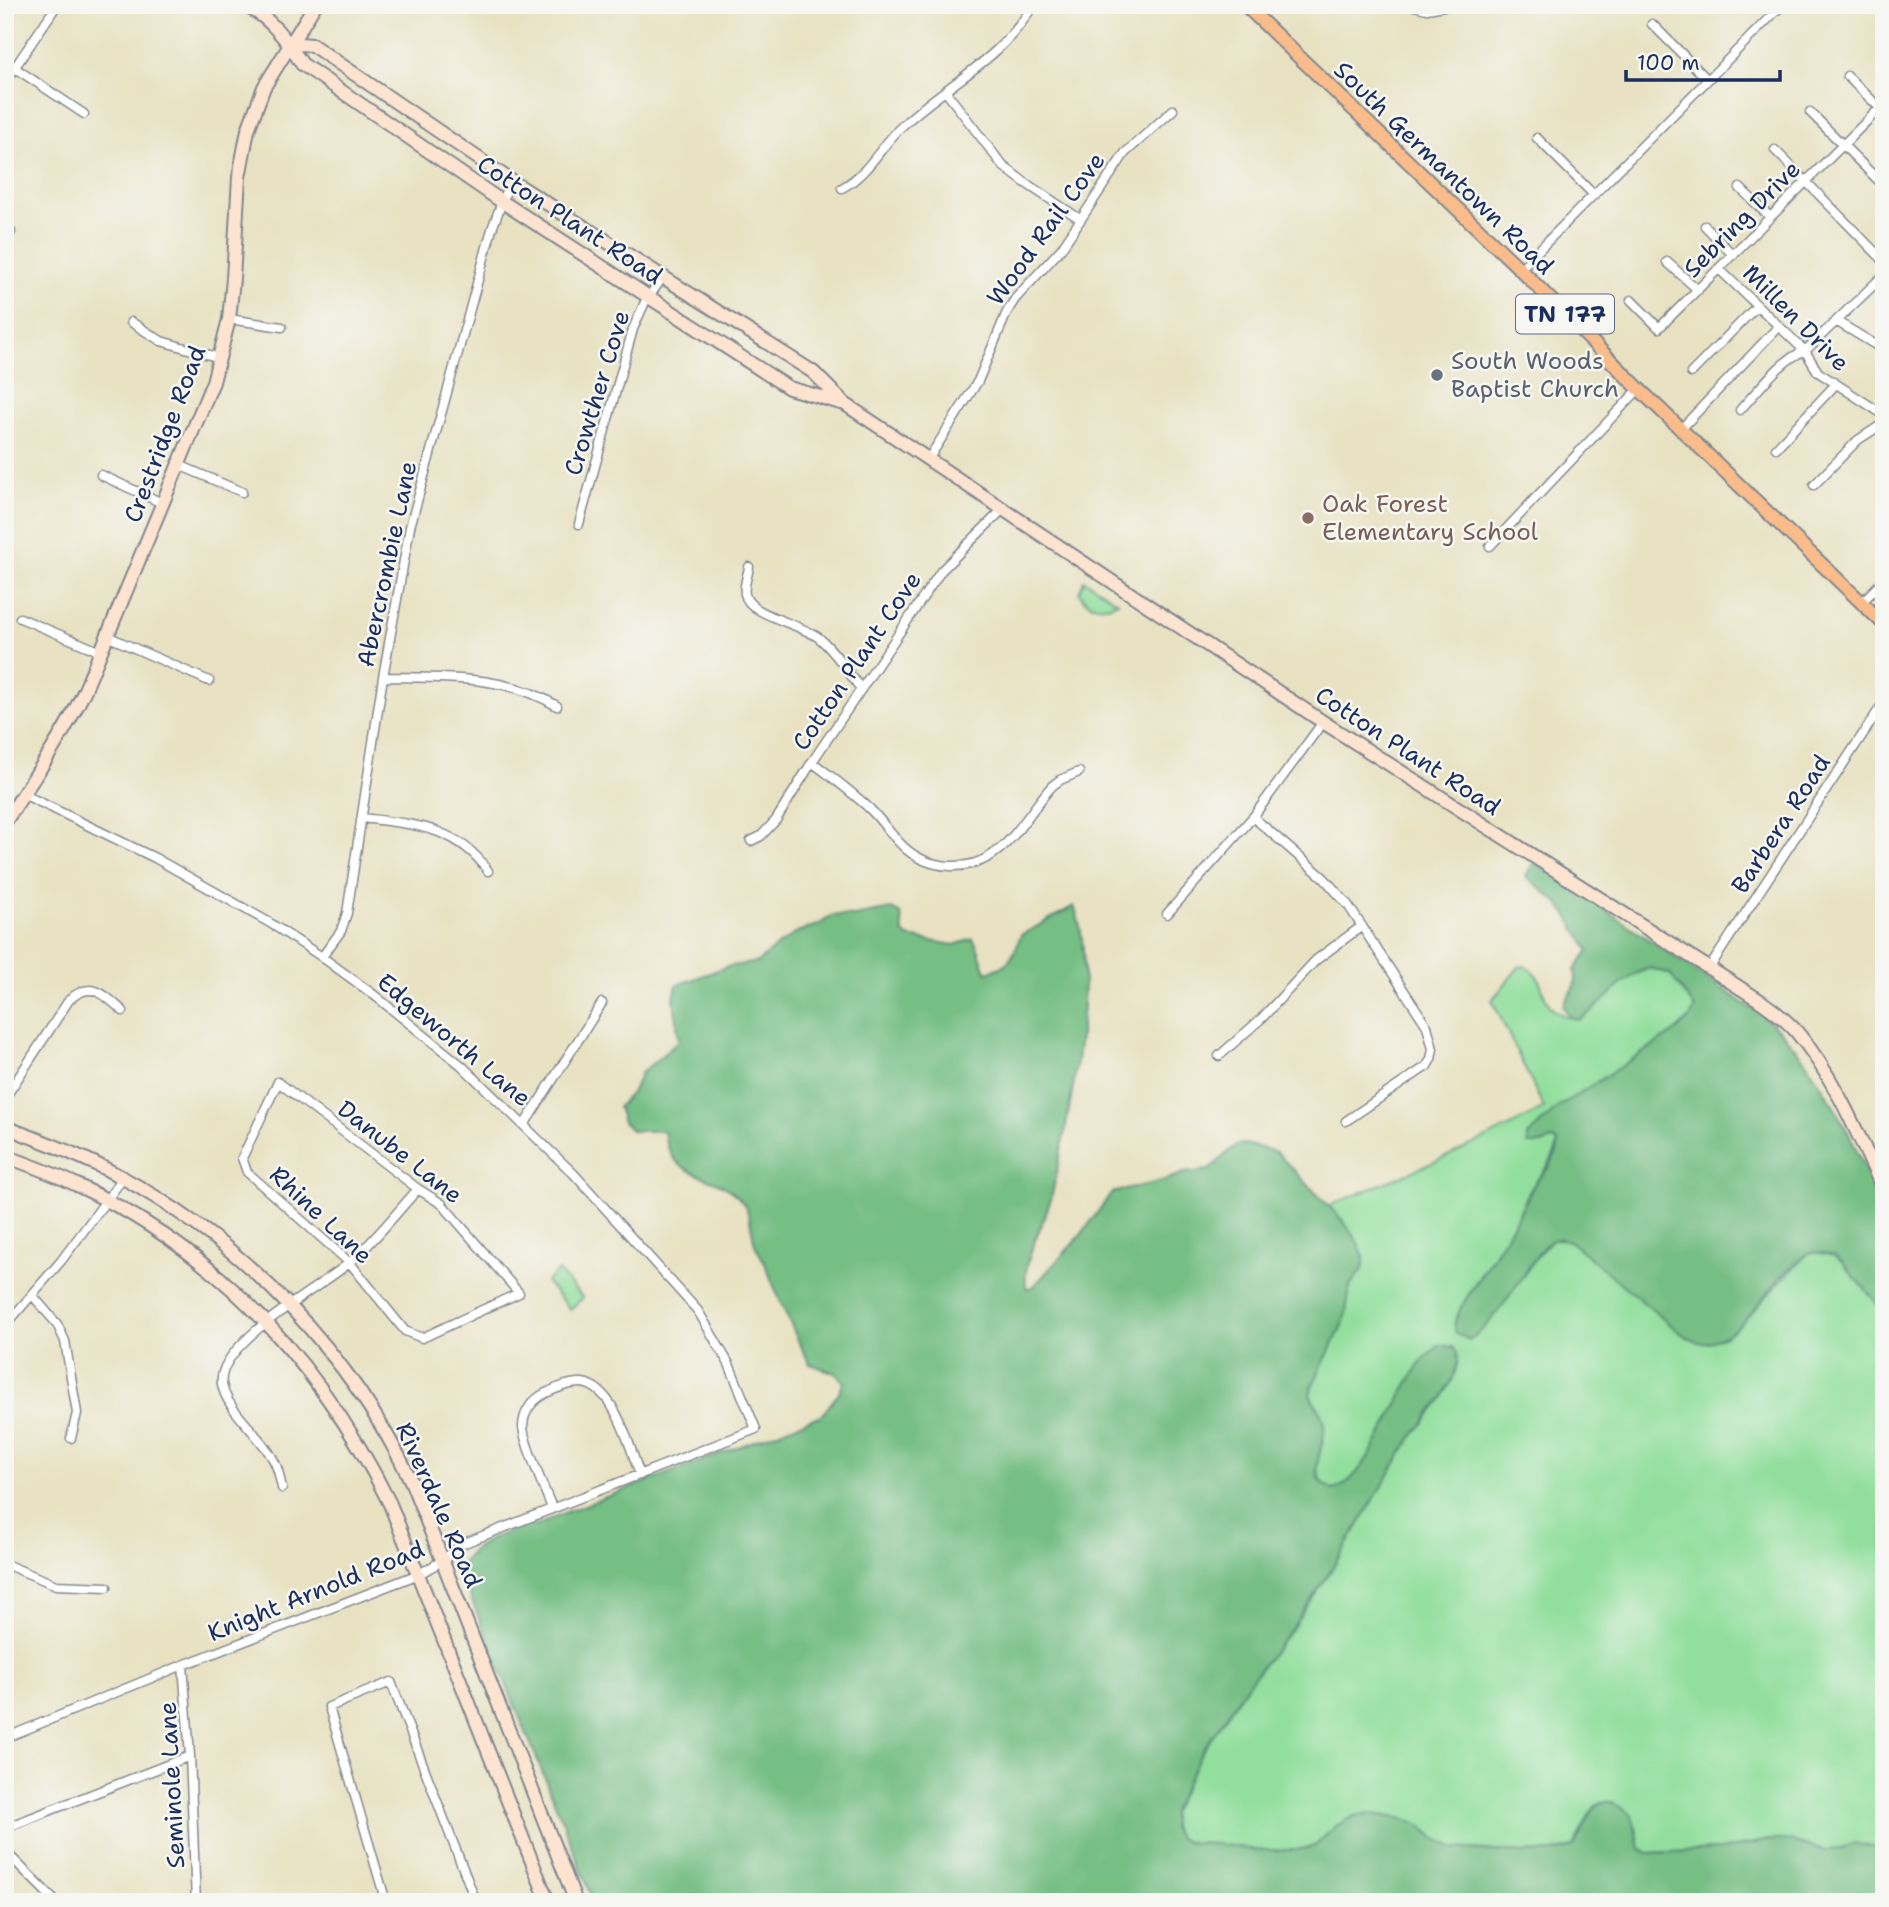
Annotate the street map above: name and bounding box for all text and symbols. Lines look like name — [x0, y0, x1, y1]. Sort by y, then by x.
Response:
scale bar — [1626, 38, 1780, 82]
text: 100 m — [1637, 49, 1700, 77]
street label: South Germantown Road — [1327, 54, 1561, 282]
street label: Wood Rail Cove — [980, 146, 1112, 312]
street label: Cotton Plant Road — [471, 148, 669, 292]
street label: Sebring Drive — [1676, 153, 1808, 285]
street label: Millen Drive — [1736, 258, 1856, 378]
road number: TN 177 — [1516, 294, 1614, 334]
street label: Crowther Cove — [557, 307, 637, 479]
street label: Crestridge Road — [117, 341, 213, 527]
place label: South Woods Baptist Church — [1451, 345, 1619, 405]
marker: South Woods Baptist Church — [1429, 367, 1445, 383]
street label: Abercrombie Lane — [350, 458, 424, 670]
place label: Oak Forest Elementary School — [1322, 488, 1539, 548]
marker: Oak Forest Elementary School — [1300, 510, 1316, 526]
street label: Cotton Plant Cove — [785, 565, 929, 757]
street label: Cotton Plant Road — [1309, 679, 1507, 823]
street label: Barbera Road — [1724, 748, 1838, 900]
street label: Edgeworth Lane — [370, 966, 538, 1114]
street label: Danube Lane — [331, 1093, 469, 1211]
street label: Rhine Lane — [263, 1159, 379, 1271]
street label: Riverdale Road — [388, 1417, 490, 1593]
street label: Knight Arnold Road — [203, 1533, 429, 1649]
street label: Seminole Lane — [152, 1701, 192, 1869]

